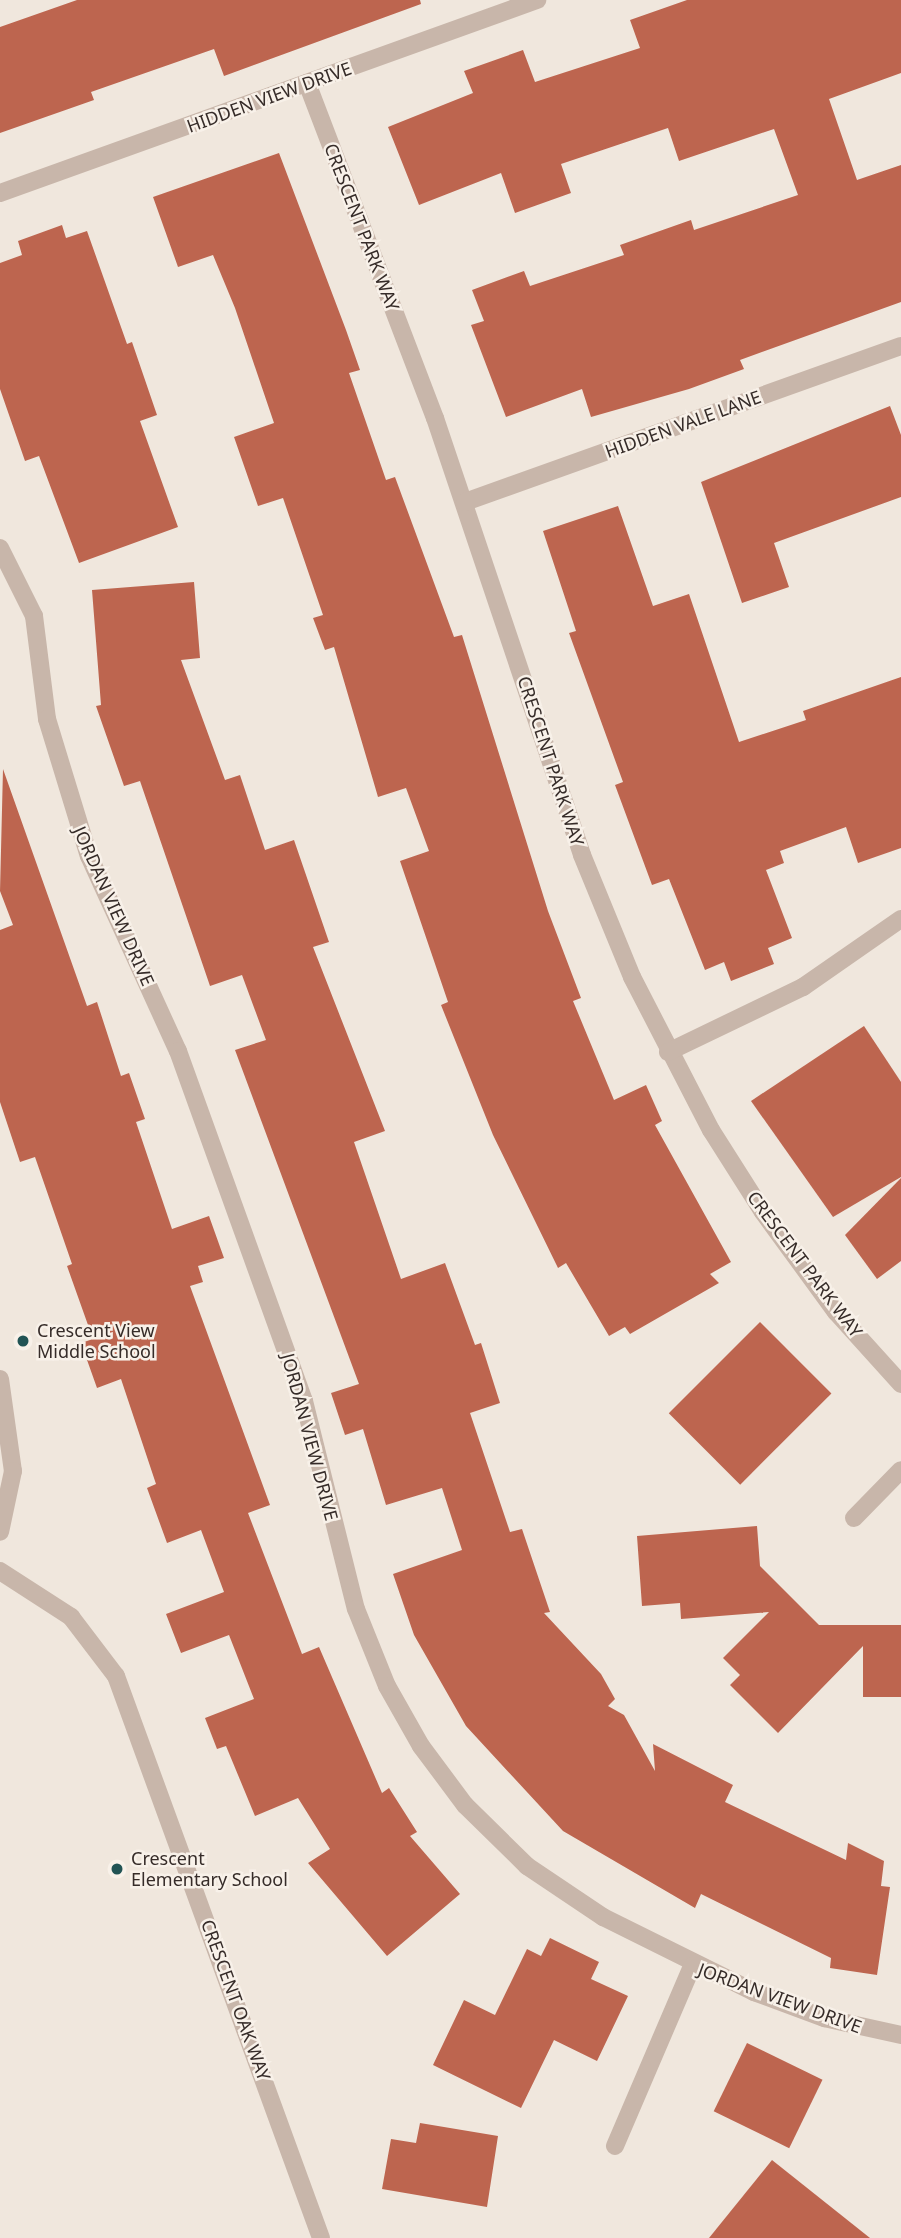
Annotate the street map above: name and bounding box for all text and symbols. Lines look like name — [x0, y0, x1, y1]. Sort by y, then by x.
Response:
street label: HIDDEN VIEW DRIVE — [184, 57, 354, 137]
street label: CRESCENT PARK WAY — [320, 140, 404, 314]
street label: HIDDEN VALE LANE — [602, 386, 764, 462]
street label: CRESCENT PARK WAY — [513, 673, 589, 849]
street label: JORDAN VIEW DRIVE — [69, 823, 159, 989]
street label: CRESCENT PARK WAY — [743, 1187, 867, 1341]
place label: Crescent View Middle School — [37, 1320, 156, 1362]
marker: Crescent View Middle School — [15, 1333, 31, 1349]
street label: JORDAN VIEW DRIVE — [277, 1351, 343, 1523]
place label: Crescent Elementary School — [131, 1848, 288, 1890]
marker: Crescent Elementary School — [109, 1861, 125, 1877]
street label: CRESCENT OAK WAY — [197, 1916, 275, 2084]
street label: JORDAN VIEW DRIVE — [695, 1958, 865, 2038]

